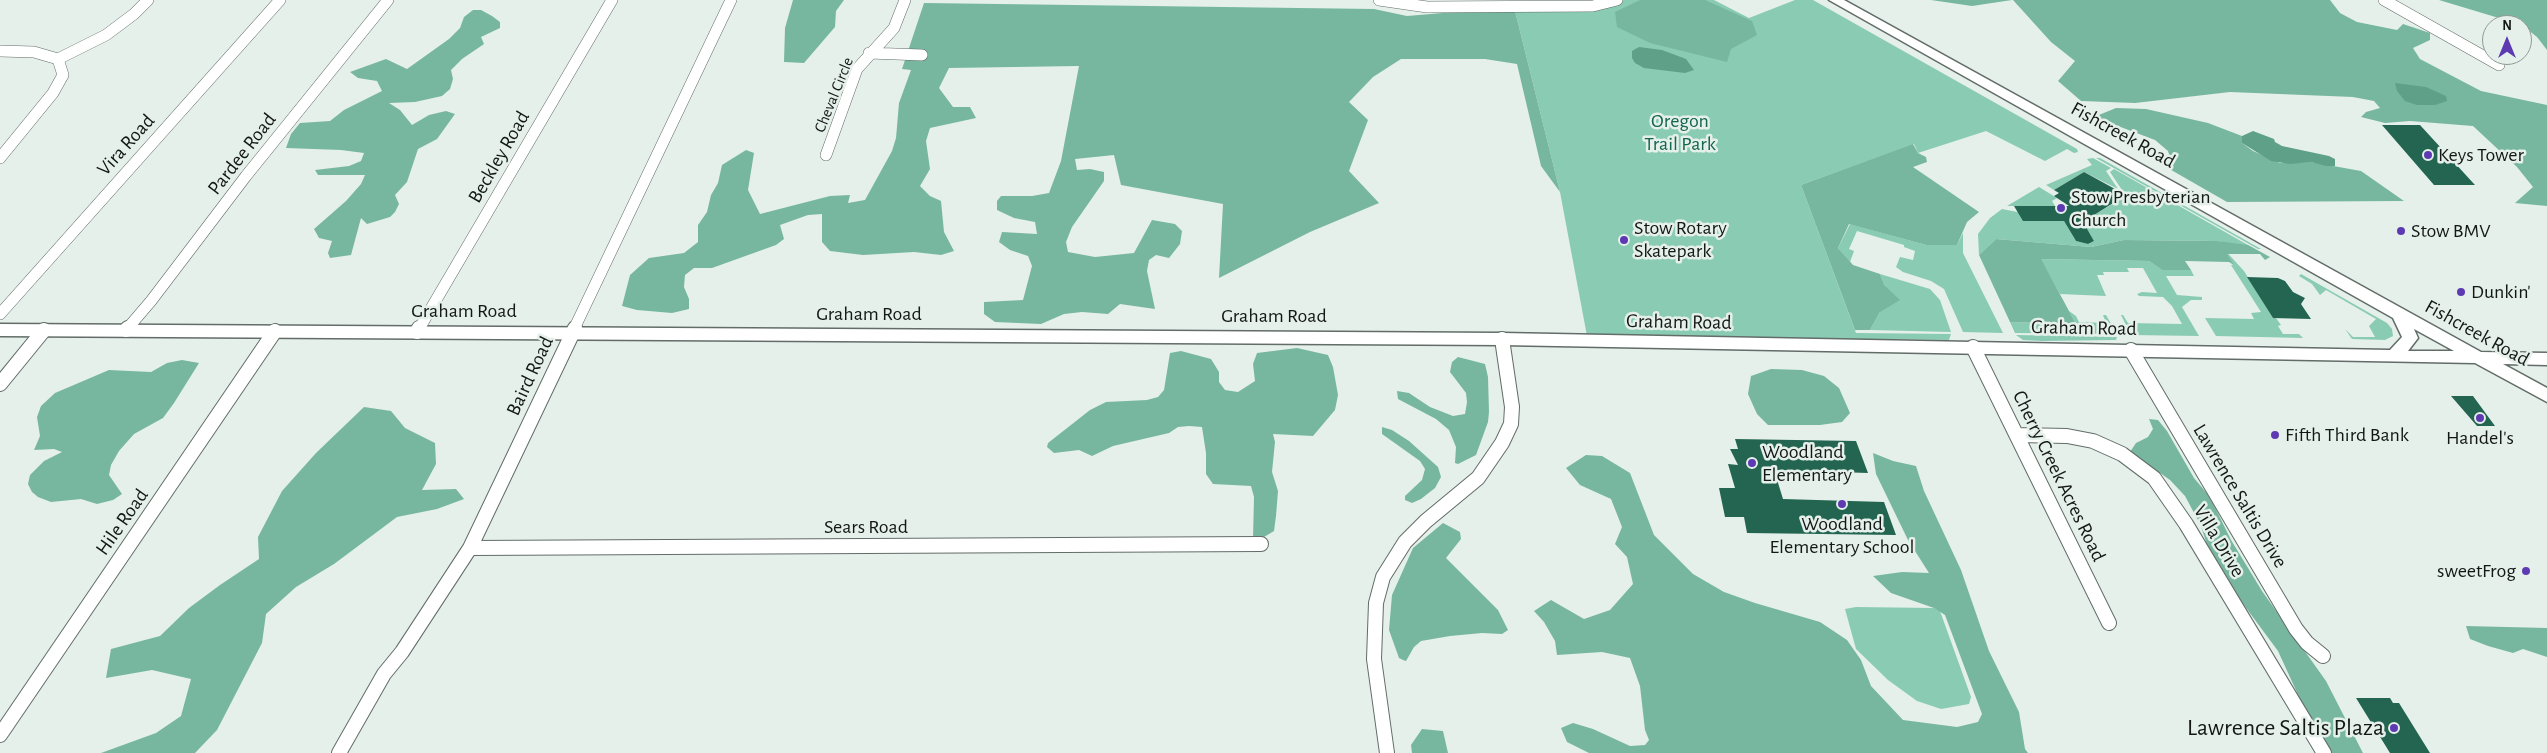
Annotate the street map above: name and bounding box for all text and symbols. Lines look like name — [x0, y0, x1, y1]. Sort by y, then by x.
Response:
north arrow — [2482, 15, 2532, 65]
text: N — [2502, 19, 2512, 33]
street label: Cheval Circle — [810, 55, 858, 135]
street label: Fishcreek Road — [2066, 96, 2180, 174]
street label: Beckley Road — [463, 107, 535, 207]
street label: Pardee Road — [203, 108, 281, 200]
street label: Vira Road — [92, 109, 160, 181]
park label: Oregon Trail Park — [1644, 109, 1716, 156]
place label: Keys Tower — [2438, 143, 2524, 167]
marker: Keys Tower — [2422, 149, 2434, 161]
place label: Stow Presbyterian Church — [2071, 185, 2211, 232]
marker: Stow Presbyterian Church — [2055, 202, 2067, 214]
place label: Stow Rotary Skatepark — [1634, 216, 1727, 263]
place label: Stow BMV — [2411, 219, 2490, 243]
marker: Stow BMV — [2395, 225, 2407, 237]
marker: Stow Rotary Skatepark — [1618, 234, 1630, 246]
place label: Dunkin' — [2471, 280, 2531, 304]
marker: Dunkin' — [2455, 286, 2467, 298]
street label: Fishcreek Road — [2420, 294, 2534, 372]
street label: Graham Road — [411, 299, 517, 323]
street label: Graham Road — [816, 302, 922, 326]
street label: Graham Road — [1221, 304, 1327, 328]
street label: Graham Road — [1626, 309, 1732, 335]
street label: Graham Road — [2031, 315, 2137, 341]
street label: Baird Road — [501, 333, 559, 419]
street label: Cherry Creek Acres Road — [2007, 387, 2111, 565]
marker: Handel's — [2474, 412, 2486, 424]
street label: Lawrence Saltis Drive — [2188, 420, 2292, 572]
place label: Fifth Third Bank — [2285, 423, 2409, 447]
place label: Handel's — [2446, 426, 2514, 450]
marker: Fifth Third Bank — [2269, 429, 2281, 441]
place label: Woodland Elementary — [1762, 440, 1852, 487]
marker: Woodland Elementary — [1746, 457, 1758, 469]
street label: Hile Road — [90, 484, 154, 560]
marker: Woodland Elementary School — [1836, 498, 1848, 510]
street label: Villa Drive — [2188, 500, 2250, 582]
place label: Woodland Elementary School — [1770, 512, 1914, 559]
street label: Sears Road — [824, 515, 908, 539]
place label: sweetFrog — [2437, 559, 2516, 583]
marker: sweetFrog — [2520, 565, 2532, 577]
place label: Lawrence Saltis Plaza — [2187, 714, 2384, 742]
marker: Lawrence Saltis Plaza — [2388, 722, 2400, 734]

